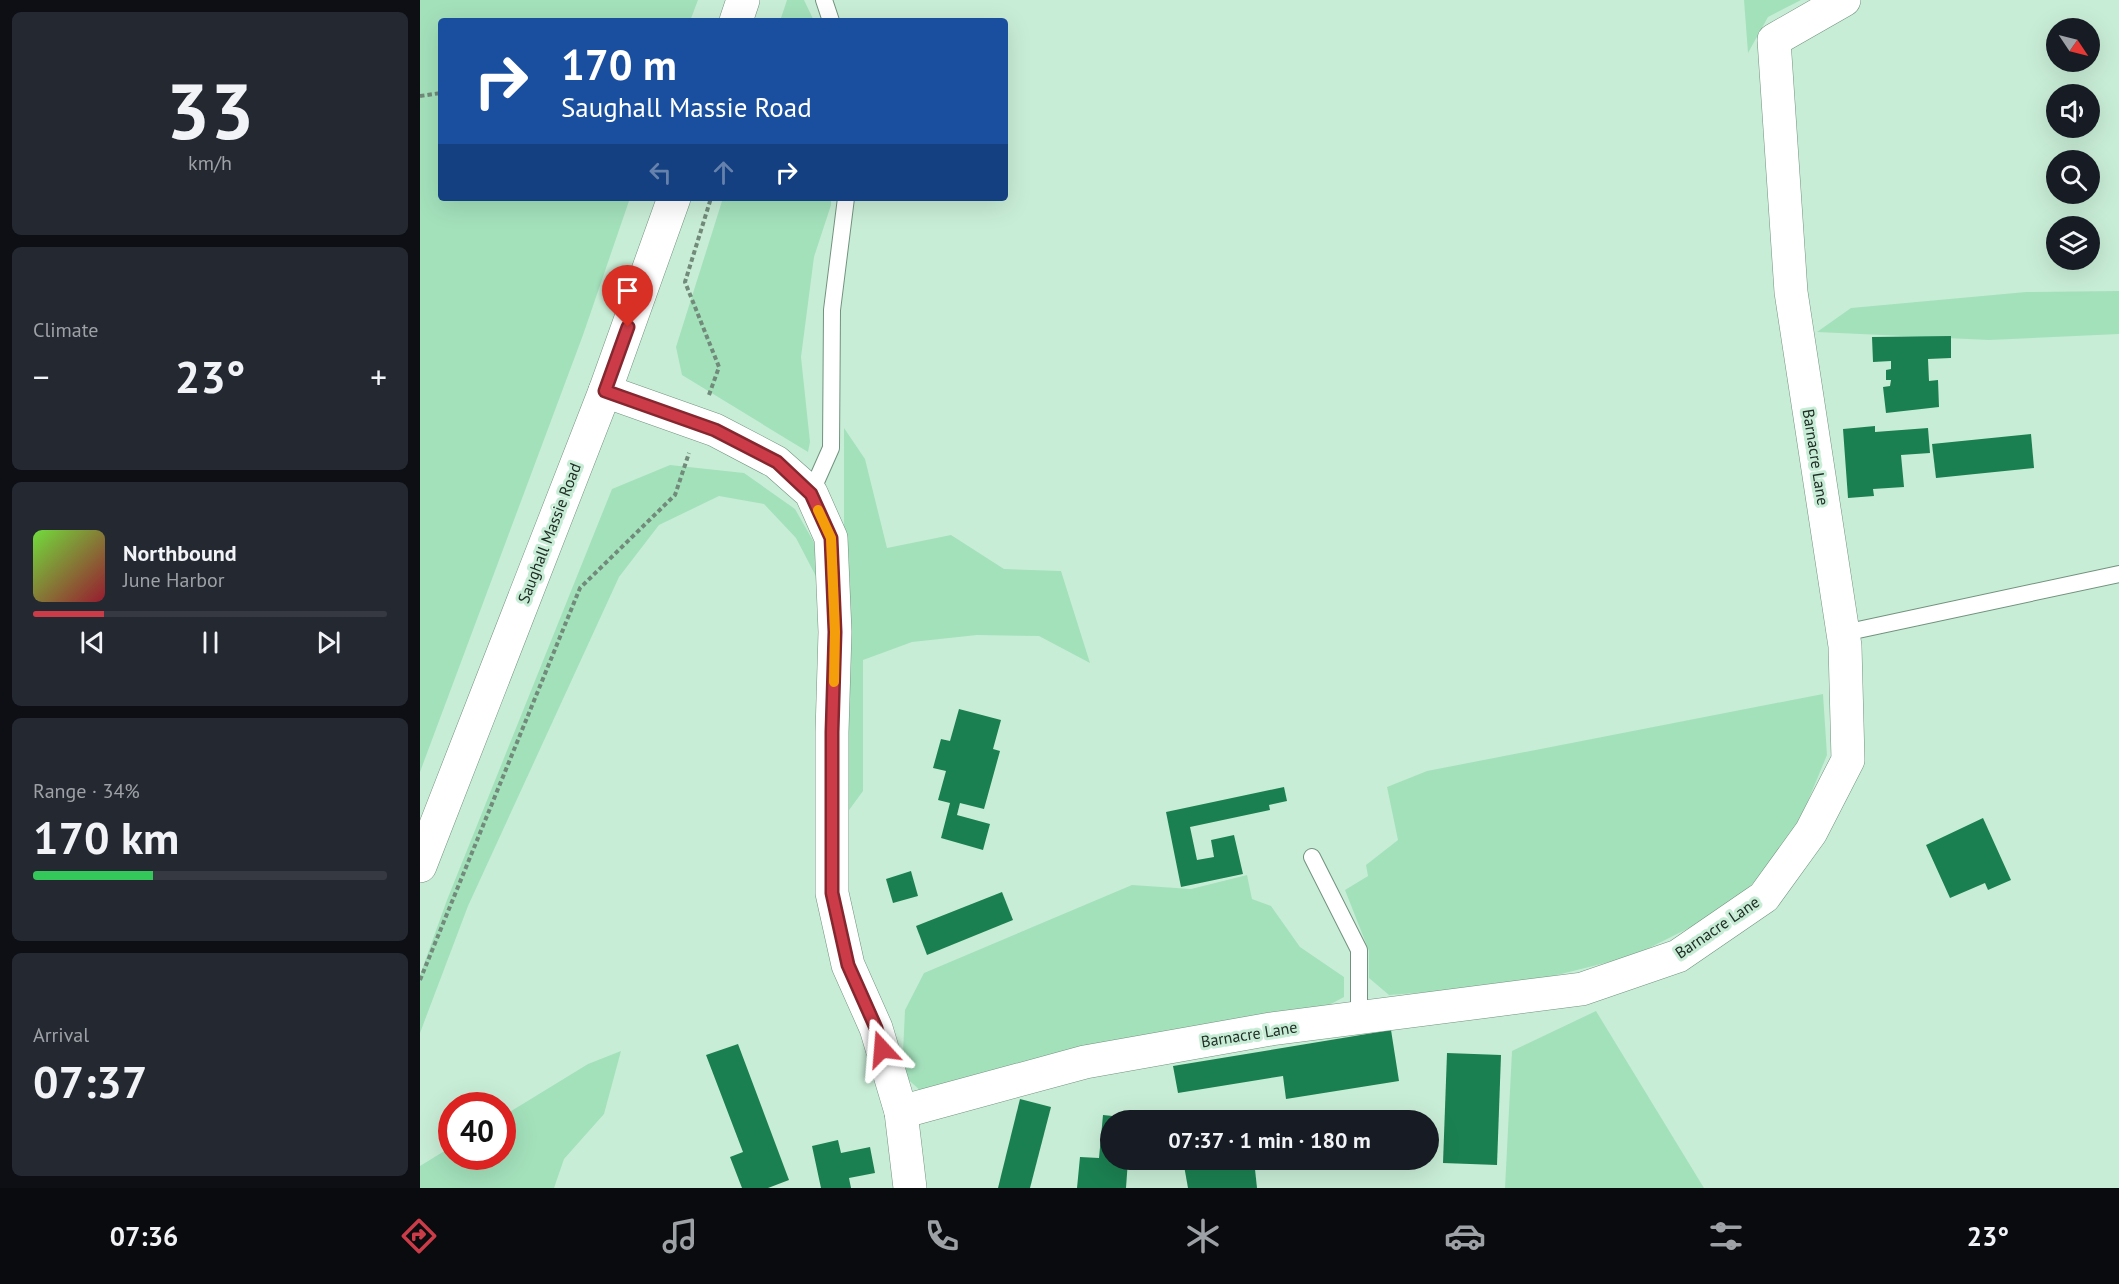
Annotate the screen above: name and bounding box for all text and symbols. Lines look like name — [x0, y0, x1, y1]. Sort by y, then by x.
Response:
north arrow — [2046, 18, 2100, 72]
map controls — [2046, 18, 2100, 270]
text: 170 m — [561, 37, 677, 92]
icon: right — [462, 42, 540, 120]
text: 33 — [166, 60, 254, 161]
button: sound — [2046, 84, 2100, 138]
text: Saughall Massie Road — [561, 90, 812, 124]
text: km/h — [188, 150, 232, 176]
button: search — [2046, 150, 2100, 204]
icon: left — [644, 156, 677, 189]
icon: ahead — [707, 156, 740, 189]
icon: right — [770, 156, 803, 189]
button: layers — [2046, 216, 2100, 270]
pin — [602, 265, 653, 327]
icon: arrive — [611, 274, 644, 307]
text: Climate — [33, 317, 99, 343]
text: 23° — [175, 347, 245, 405]
text: − — [33, 355, 50, 398]
text: + — [370, 355, 387, 398]
street label: Barnacre Lane — [1799, 407, 1833, 507]
street label: Saughall Massie Road — [513, 460, 585, 606]
text: Northbound — [123, 539, 237, 567]
text: June Harbor — [123, 567, 225, 593]
icon: previous — [76, 626, 109, 659]
icon: pause — [194, 626, 227, 659]
icon: next — [312, 626, 345, 659]
text: Range · 34% — [33, 778, 140, 804]
text: 170 km — [33, 808, 179, 866]
street label: Barnacre Lane — [1671, 892, 1763, 962]
position arrow — [850, 1017, 914, 1081]
street label: Barnacre Lane — [1199, 1017, 1299, 1051]
text: Arrival — [33, 1022, 89, 1048]
text: 07:37 — [33, 1052, 147, 1110]
speed limit sign: 40 — [438, 1092, 516, 1170]
text: 07:37 · 1 min · 180 m — [1168, 1126, 1371, 1154]
icon: directions — [398, 1215, 440, 1257]
icon: music — [659, 1215, 701, 1257]
icon: phone — [921, 1215, 963, 1257]
icon: climate — [1182, 1215, 1224, 1257]
icon: car — [1444, 1215, 1486, 1257]
icon: filters — [1705, 1215, 1747, 1257]
text: 07:36 — [110, 1219, 178, 1253]
text: 23° — [1967, 1219, 2009, 1253]

